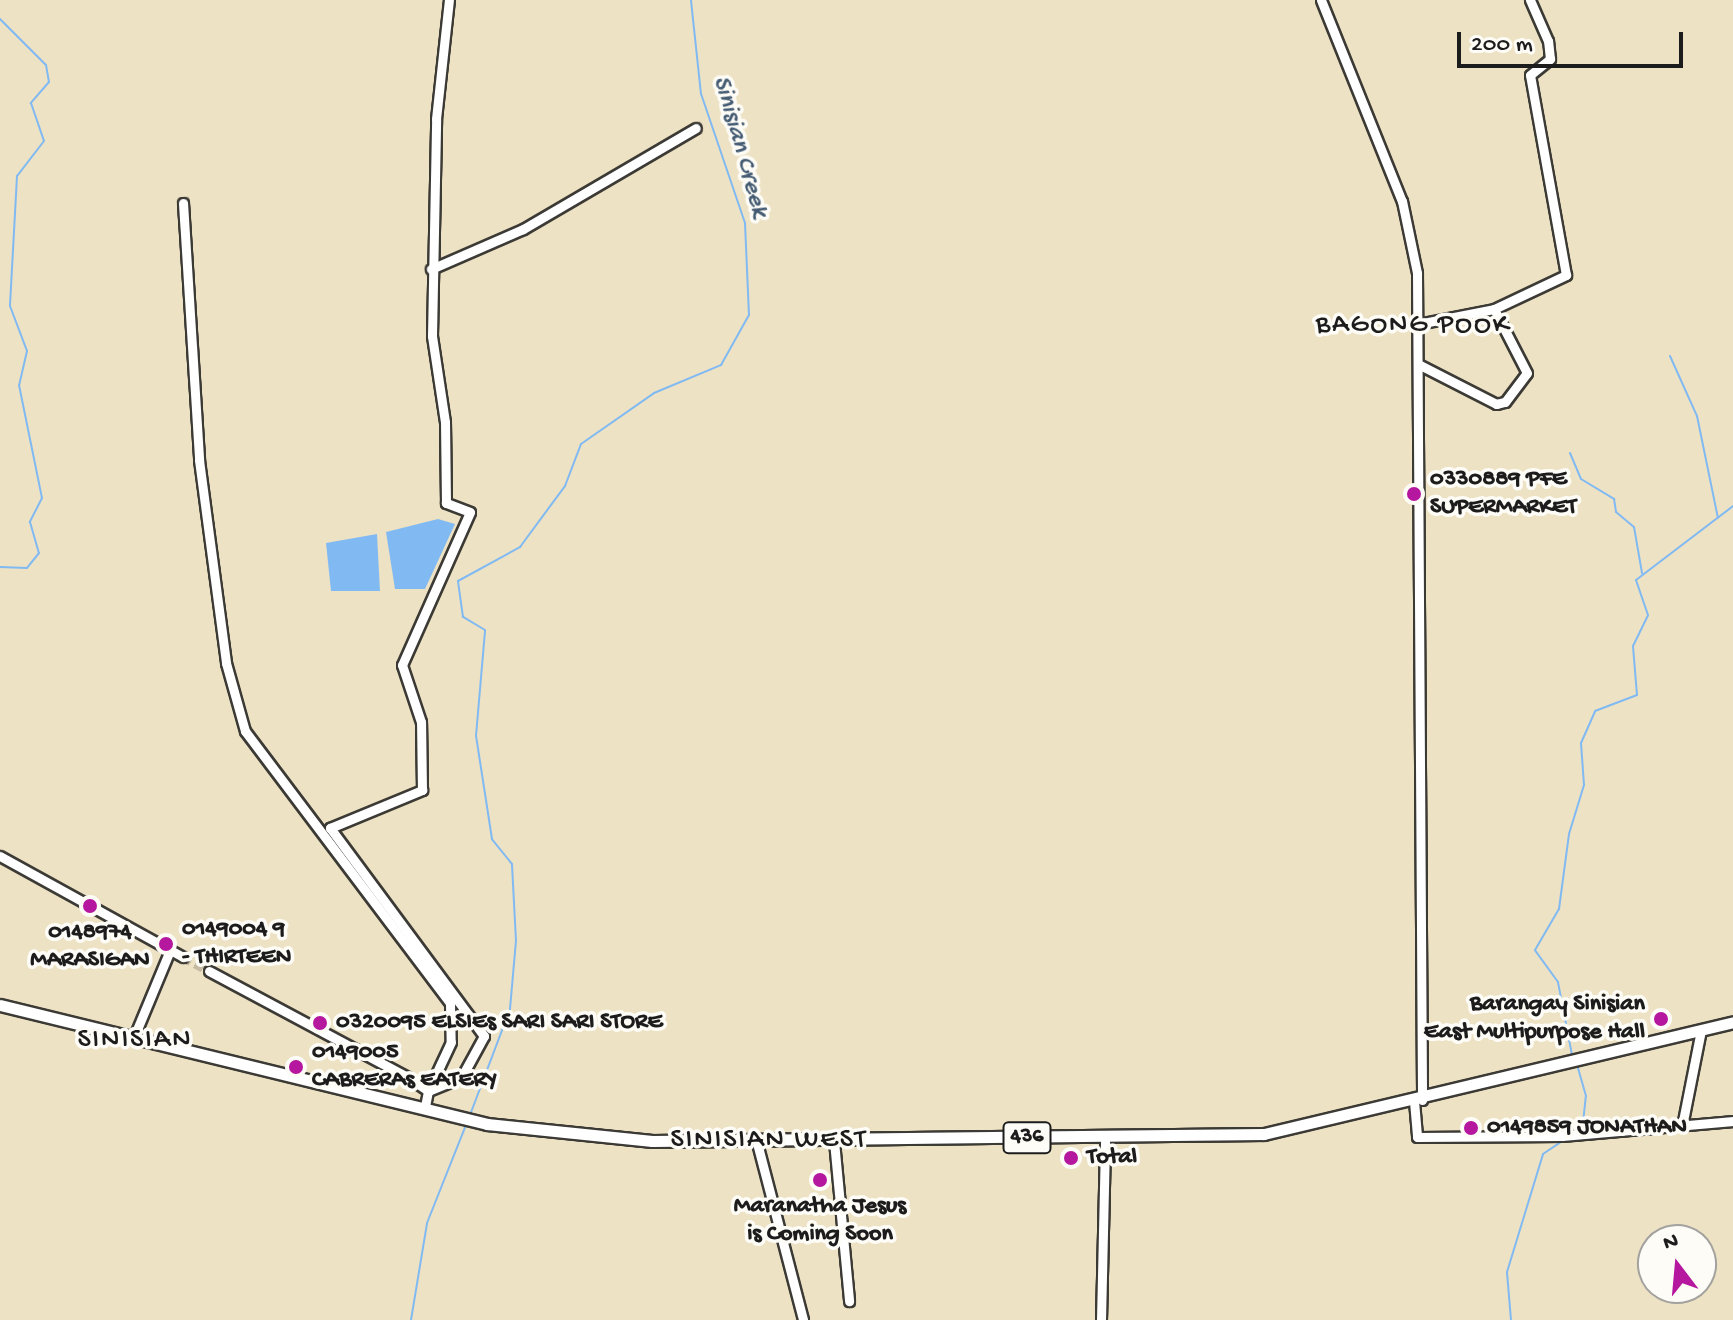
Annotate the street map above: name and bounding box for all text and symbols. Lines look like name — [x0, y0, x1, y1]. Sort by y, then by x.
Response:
scale bar — [1461, 16, 1687, 66]
text: 200 m — [1471, 31, 1533, 60]
water label: Sinisian Creek — [704, 73, 774, 221]
district label: BAGONG POOK — [1316, 309, 1510, 343]
place label: 0330889 PFE SUPERMARKET — [1430, 466, 1577, 522]
marker: 0330889 PFE SUPERMARKET — [1405, 485, 1423, 503]
marker: 0148974 MARASIGAN — [81, 897, 99, 915]
place label: 0149004 9 - THIRTEEN — [182, 916, 291, 972]
place label: 0148974 MARASIGAN — [30, 919, 150, 975]
marker: 0149004 9 - THIRTEEN — [157, 935, 175, 953]
place label: Barangay Sinisian East Multipurpose Hall — [1424, 991, 1645, 1047]
place label: 0320095 ELSIEs SARI SARI STORE — [336, 1009, 663, 1037]
marker: Barangay Sinisian East Multipurpose Hall — [1652, 1010, 1670, 1028]
marker: 0320095 ELSIEs SARI SARI STORE — [311, 1014, 329, 1032]
district label: SINISIAN — [77, 1024, 193, 1058]
place label: 0149005 CABRERAs EATERY — [312, 1039, 497, 1095]
marker: 0149005 CABRERAs EATERY — [287, 1058, 305, 1076]
place label: 0149859 JONATHAN — [1487, 1114, 1687, 1142]
marker: 0149859 JONATHAN — [1462, 1119, 1480, 1137]
road number: 436 — [1001, 1120, 1053, 1156]
district label: SINISIAN WEST — [671, 1124, 867, 1158]
place label: Total — [1087, 1144, 1137, 1172]
marker: Total — [1062, 1149, 1080, 1167]
marker: Maranatha Jesus is Coming Soon — [811, 1171, 829, 1189]
place label: Maranatha Jesus is Coming Soon — [734, 1193, 906, 1249]
north arrow — [1637, 1224, 1717, 1304]
text: N — [1660, 1228, 1681, 1257]

